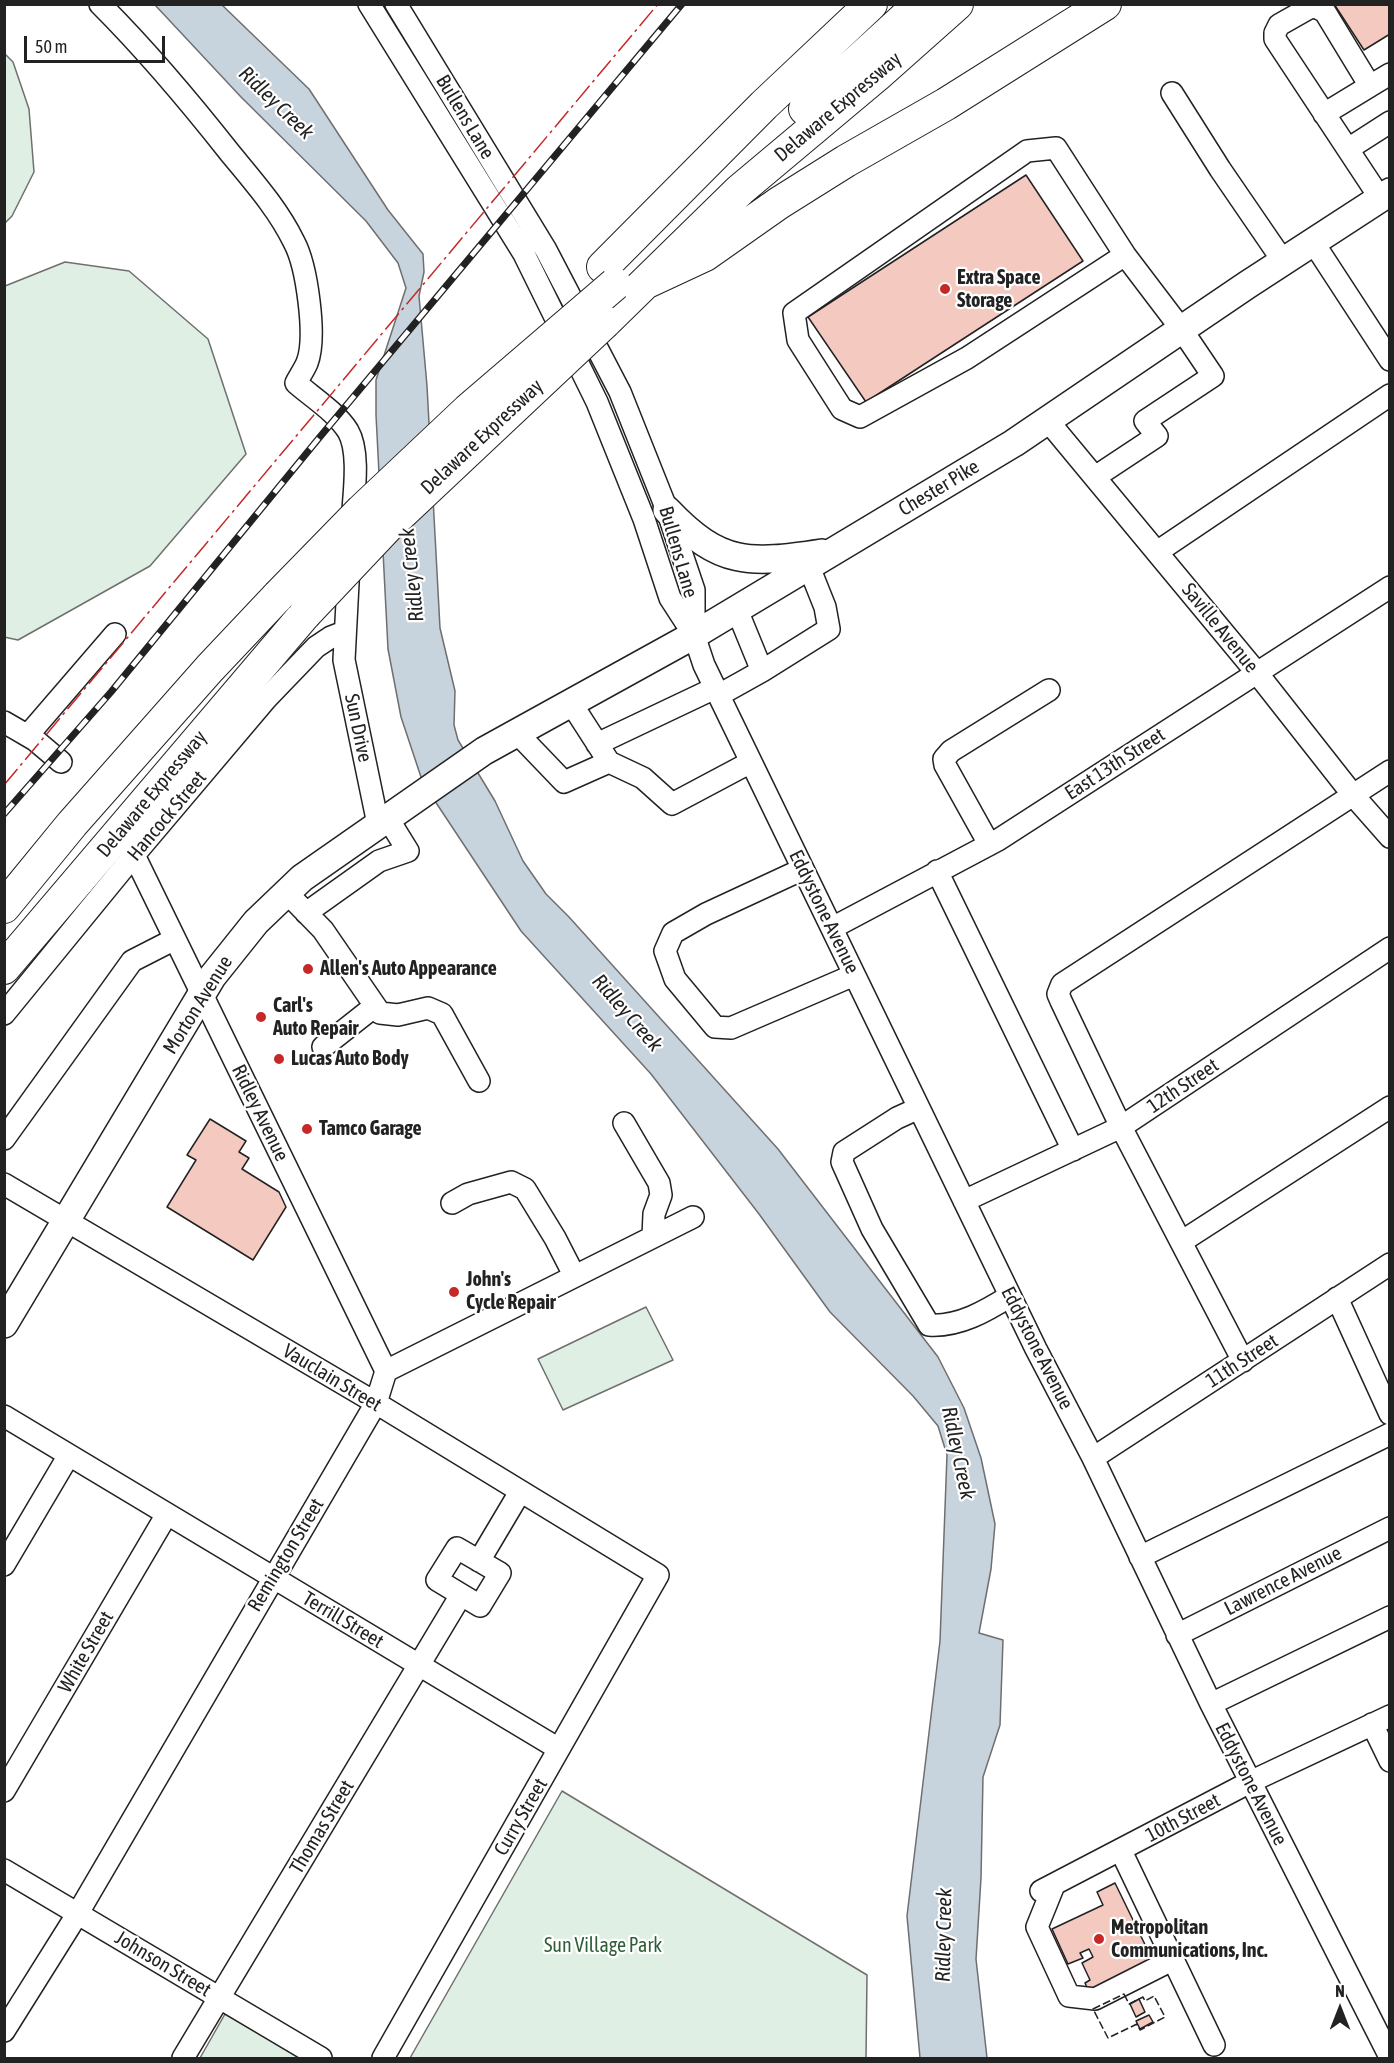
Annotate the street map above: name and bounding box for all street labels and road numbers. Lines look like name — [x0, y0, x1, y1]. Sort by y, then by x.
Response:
street label: Delaware Expressway — [770, 47, 906, 167]
street label: Bullens Lane — [431, 71, 499, 163]
street label: Delaware Expressway — [416, 374, 548, 500]
street label: Chester Pike — [894, 455, 984, 521]
street label: Bullens Lane — [654, 504, 702, 600]
street label: Saville Avenue — [1177, 578, 1263, 678]
street label: Sun Drive — [339, 692, 377, 764]
street label: East 13th Street — [1061, 723, 1169, 805]
street label: Delaware Expressway — [92, 726, 212, 862]
street label: Hancock Street — [122, 766, 212, 866]
street label: Eddystone Avenue — [784, 846, 864, 978]
street label: Morton Avenue — [158, 951, 238, 1059]
street label: 12th Street — [1143, 1053, 1223, 1119]
street label: Ridley Avenue — [226, 1061, 294, 1165]
street label: Eddystone Avenue — [996, 1283, 1078, 1413]
street label: 11th Street — [1202, 1329, 1282, 1393]
street label: Vauclain Street — [278, 1339, 386, 1417]
street label: Remington Street — [243, 1494, 329, 1616]
street label: Lawrence Avenue — [1220, 1541, 1346, 1621]
street label: Terrill Street — [298, 1586, 388, 1654]
street label: White Street — [53, 1607, 119, 1697]
street label: Eddystone Avenue — [1210, 1719, 1292, 1849]
street label: Curry Street — [489, 1774, 553, 1860]
street label: Thomas Street — [285, 1776, 359, 1878]
street label: 10th Street — [1142, 1788, 1224, 1848]
street label: Johnson Street — [111, 1926, 215, 2002]

